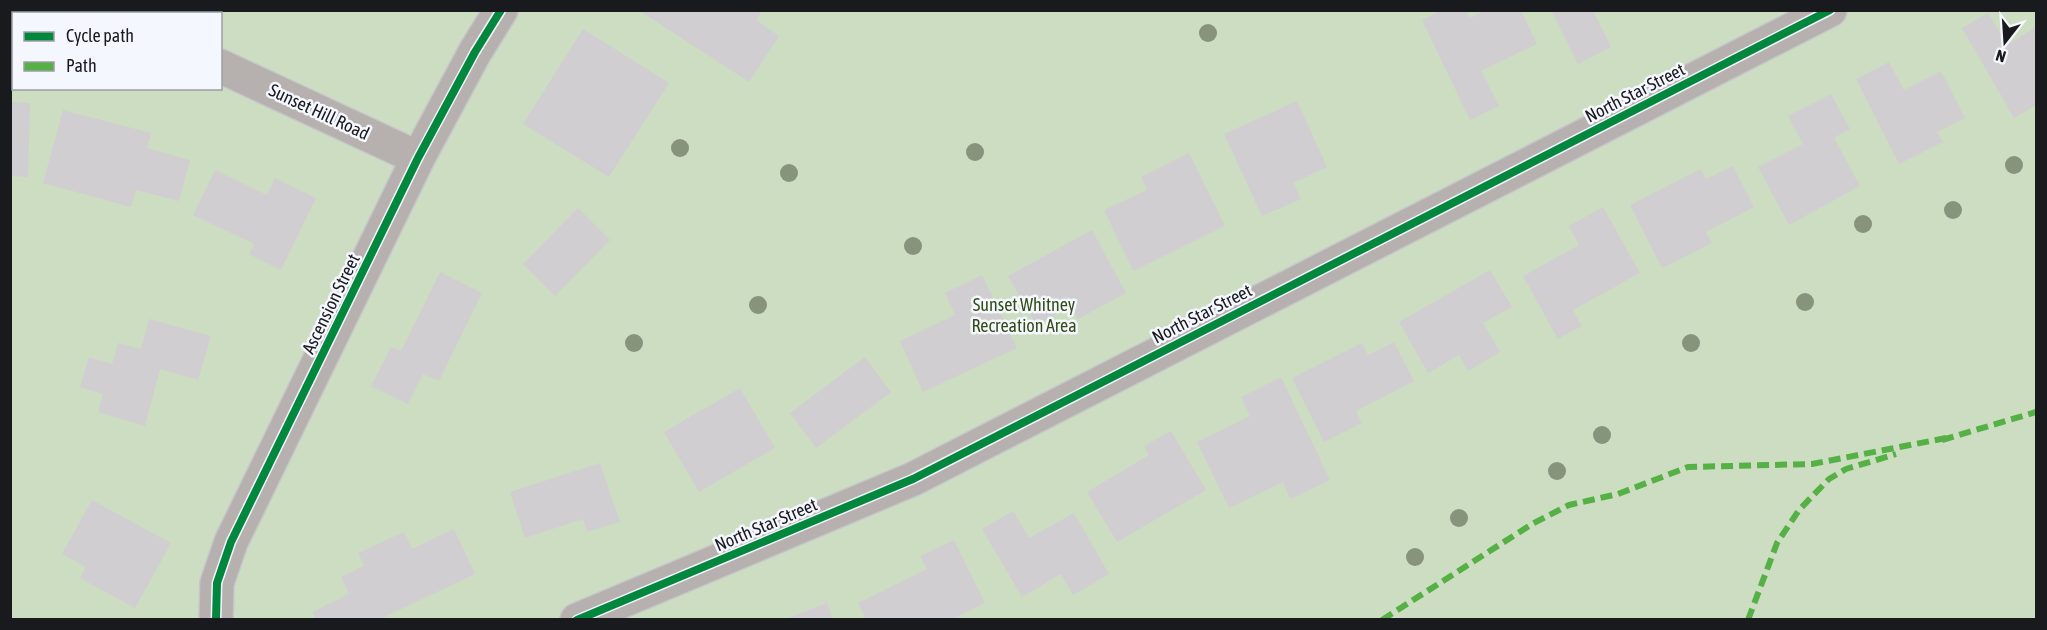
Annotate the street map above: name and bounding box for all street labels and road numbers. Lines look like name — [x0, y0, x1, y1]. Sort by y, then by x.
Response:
street label: North Star Street — [1581, 58, 1688, 127]
street label: Sunset Hill Road — [266, 79, 373, 144]
street label: Ascension Street — [297, 250, 364, 357]
street label: North Star Street — [1148, 279, 1255, 348]
street label: North Star Street — [712, 494, 820, 555]

